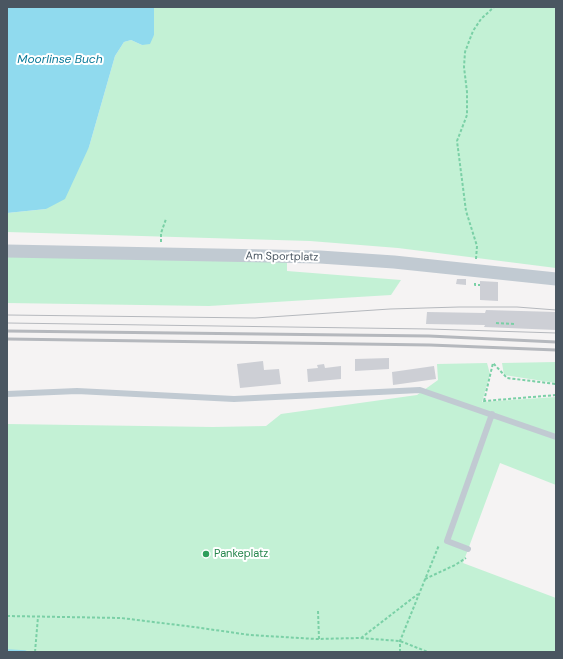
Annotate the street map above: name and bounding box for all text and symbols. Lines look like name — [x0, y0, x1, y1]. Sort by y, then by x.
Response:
water label: Moorlinse Buch — [17, 53, 103, 67]
street label: Am Sportplatz — [246, 250, 318, 264]
place label: Pankeplatz — [214, 547, 268, 561]
marker: Pankeplatz — [201, 549, 211, 559]

